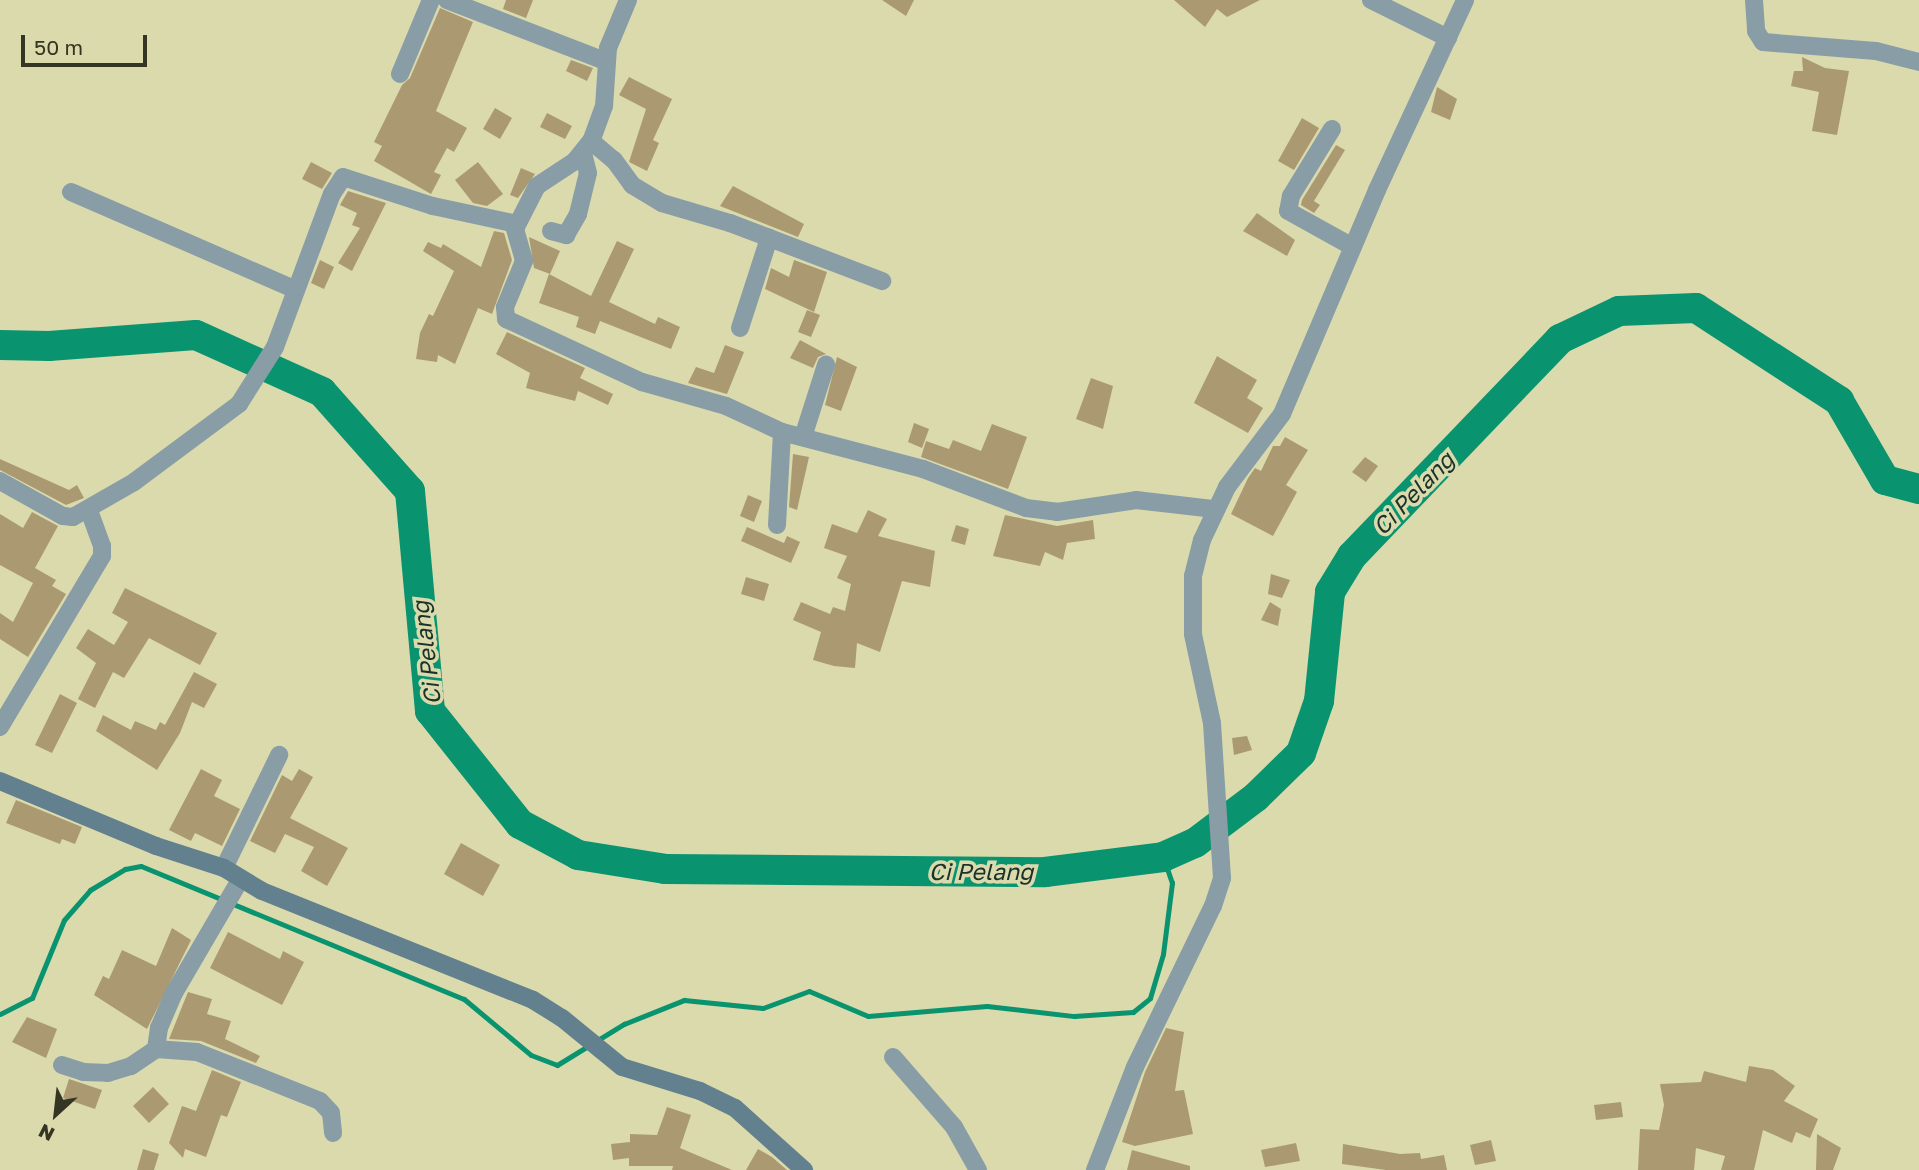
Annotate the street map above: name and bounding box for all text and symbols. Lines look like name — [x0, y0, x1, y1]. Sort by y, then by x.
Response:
scale bar — [24, 21, 150, 65]
text: 50 m — [34, 34, 83, 60]
water label: Ci Pelang — [1367, 446, 1459, 540]
water label: Ci Pelang — [406, 600, 446, 706]
water label: Ci Pelang — [929, 857, 1033, 885]
north arrow — [21, 1079, 91, 1149]
text: N — [35, 1120, 58, 1147]

